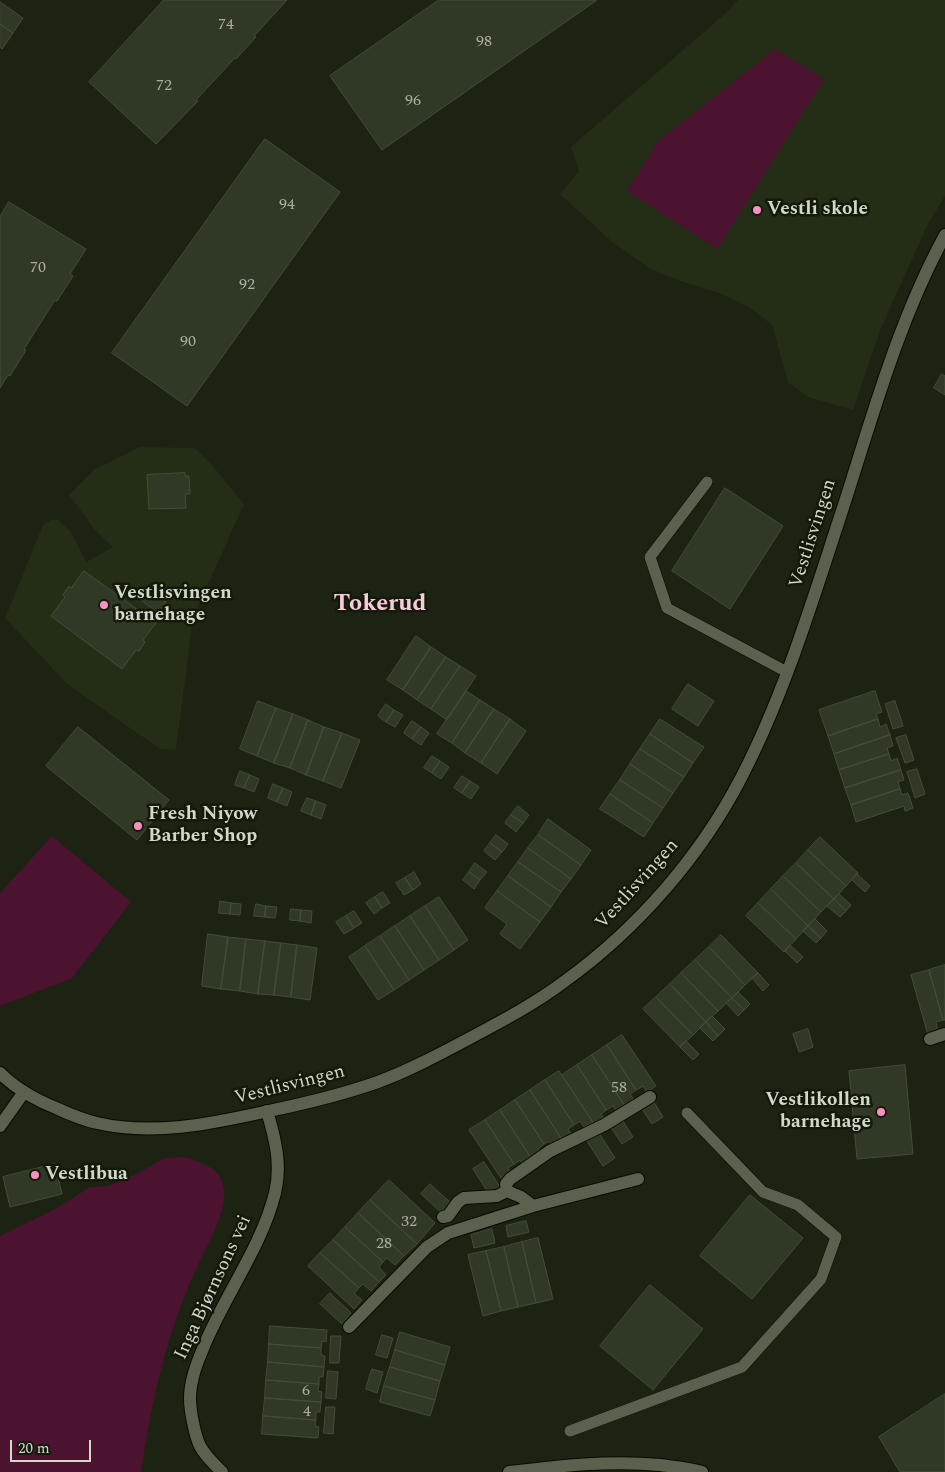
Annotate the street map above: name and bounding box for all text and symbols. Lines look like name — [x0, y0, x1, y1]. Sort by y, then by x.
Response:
house number: 74 — [218, 16, 234, 36]
house number: 98 — [476, 33, 492, 53]
house number: 72 — [156, 77, 172, 97]
house number: 96 — [405, 92, 421, 112]
house number: 94 — [279, 196, 295, 216]
place label: Vestli skole — [767, 199, 868, 221]
marker: Vestli skole — [751, 204, 763, 216]
house number: 70 — [30, 259, 46, 279]
house number: 92 — [239, 276, 255, 296]
house number: 90 — [180, 333, 196, 353]
street label: Vestlisvingen — [786, 477, 842, 591]
place label: Vestlisvingen barnehage — [114, 583, 232, 627]
district label: Tokerud — [334, 591, 426, 619]
marker: Vestlisvingen barnehage — [98, 599, 110, 611]
place label: Fresh Niyow Barber Shop — [148, 804, 257, 848]
marker: Fresh Niyow Barber Shop — [132, 820, 144, 832]
street label: Vestlisvingen — [592, 835, 684, 935]
street label: Vestlisvingen — [232, 1061, 348, 1111]
house number: 58 — [611, 1079, 627, 1099]
place label: Vestlikollen barnehage — [765, 1090, 871, 1134]
marker: Vestlikollen barnehage — [875, 1106, 887, 1118]
place label: Vestlibua — [45, 1164, 128, 1186]
marker: Vestlibua — [29, 1169, 41, 1181]
street label: Inga Bjørnsons vei — [171, 1212, 257, 1364]
house number: 32 — [401, 1213, 417, 1233]
house number: 28 — [376, 1235, 392, 1255]
house number: 6 — [302, 1382, 310, 1402]
house number: 4 — [303, 1403, 311, 1423]
scale bar — [12, 1430, 94, 1462]
text: 20 m — [18, 1437, 50, 1460]

